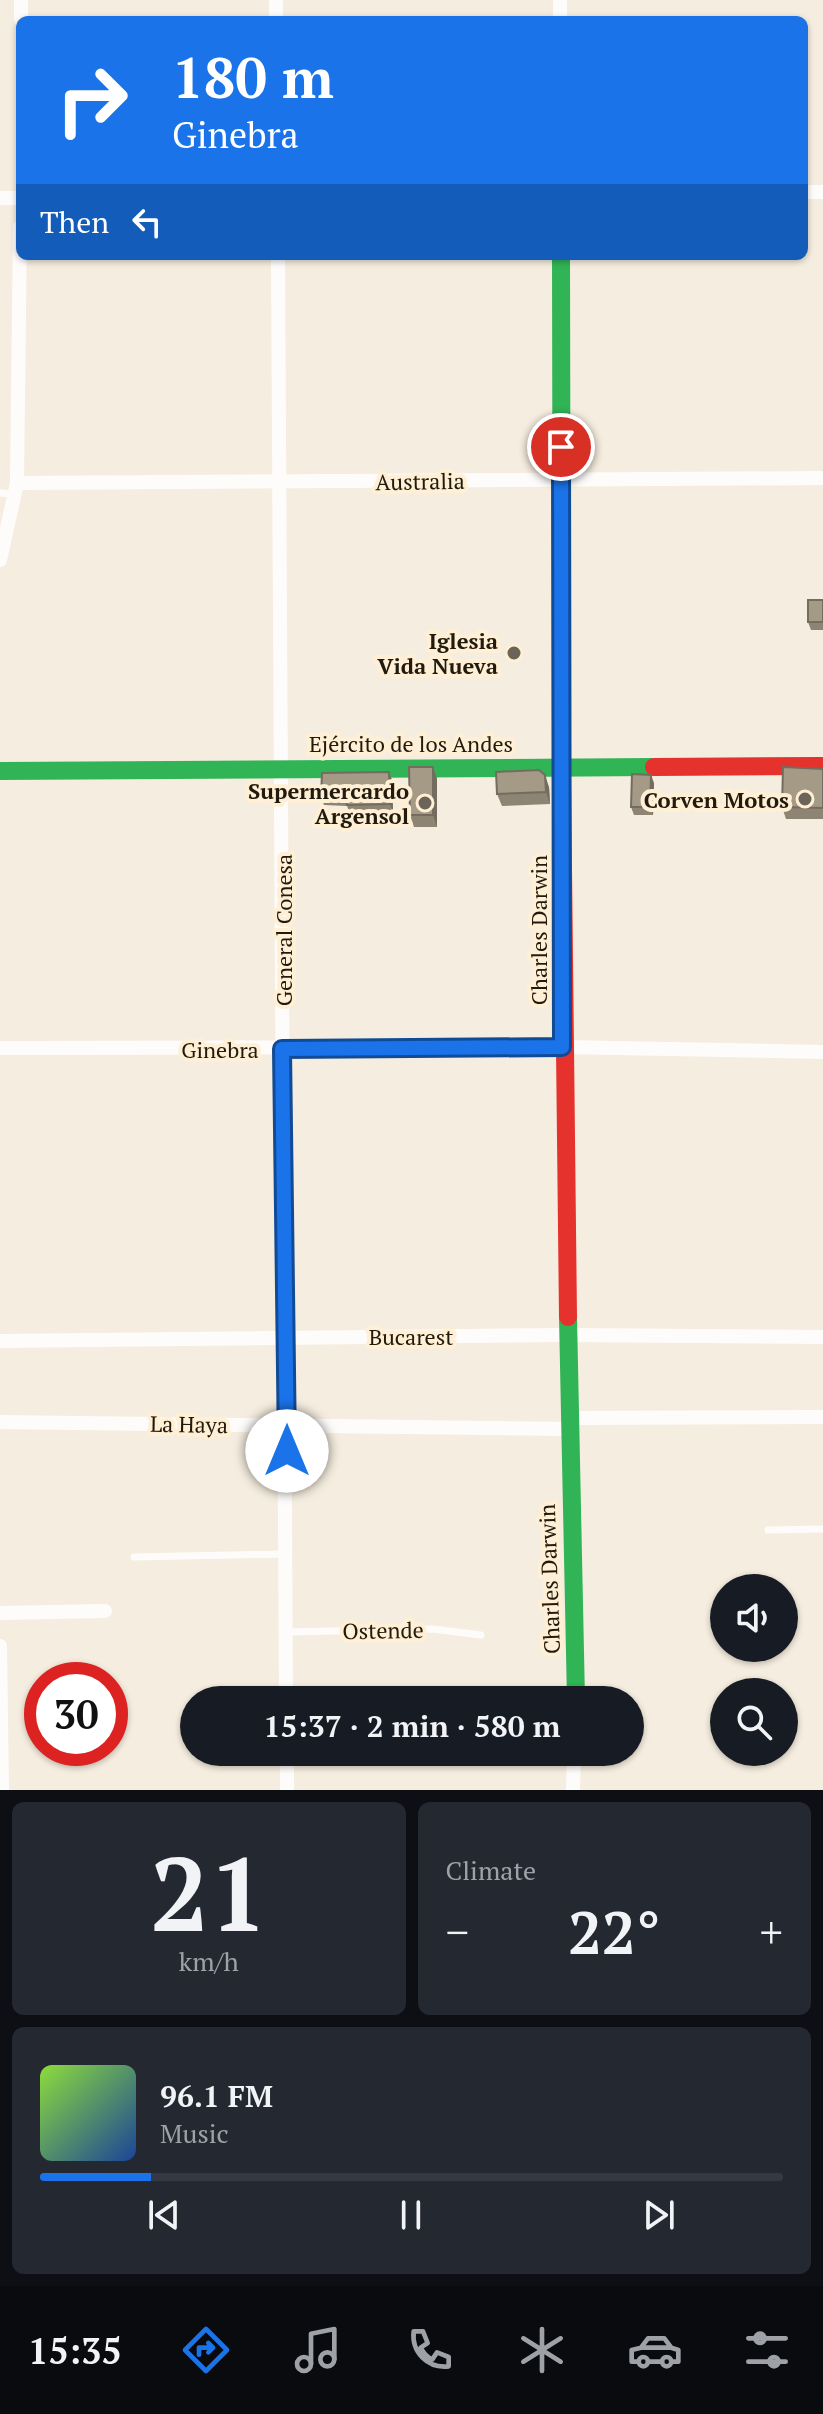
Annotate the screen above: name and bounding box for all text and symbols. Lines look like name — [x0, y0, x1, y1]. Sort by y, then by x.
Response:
text: 180 m — [172, 40, 334, 114]
icon: right — [40, 48, 144, 152]
text: Ginebra — [172, 111, 299, 158]
icon: left — [125, 200, 169, 244]
text: Then — [40, 202, 109, 242]
pin — [527, 413, 595, 481]
icon: arrive — [539, 425, 583, 469]
street label: Australia — [375, 466, 465, 496]
place label: Iglesia Vida Nueva — [377, 626, 498, 680]
marker: Iglesia Vida Nueva — [505, 644, 523, 662]
street label: Ejército de los Andes — [309, 729, 513, 758]
place label: Supermercardo Argensol — [248, 776, 409, 830]
place label: Corven Motos — [644, 785, 789, 814]
marker: Corven Motos — [796, 790, 814, 808]
marker: Supermercardo Argensol — [416, 794, 434, 812]
street label: General Conesa — [269, 854, 298, 1006]
street label: Charles Darwin — [524, 855, 553, 1005]
street label: Ginebra — [181, 1035, 259, 1064]
street label: Bucarest — [369, 1322, 453, 1351]
street label: La Haya — [150, 1409, 228, 1439]
position arrow — [245, 1409, 329, 1493]
street label: Charles Darwin — [532, 1503, 566, 1655]
map controls — [710, 1574, 798, 1766]
button: sound — [710, 1574, 798, 1662]
street label: Ostende — [342, 1615, 424, 1645]
speed limit sign: 30 — [24, 1662, 128, 1766]
button: search — [710, 1678, 798, 1766]
text: 15:37 · 2 min · 580 m — [264, 1706, 560, 1746]
text: 21 — [150, 1823, 268, 1961]
text: Climate — [446, 1853, 536, 1887]
text: 22° — [568, 1892, 661, 1971]
text: − — [446, 1902, 469, 1961]
text: + — [760, 1902, 783, 1961]
text: km/h — [179, 1944, 239, 1978]
text: 96.1 FM — [160, 2076, 273, 2116]
text: Music — [160, 2116, 229, 2150]
icon: previous — [142, 2193, 186, 2237]
icon: pause — [389, 2193, 433, 2237]
icon: next — [637, 2193, 681, 2237]
icon: directions — [178, 2322, 234, 2378]
icon: music — [290, 2322, 346, 2378]
icon: phone — [402, 2322, 458, 2378]
icon: climate — [514, 2322, 570, 2378]
icon: car — [627, 2322, 683, 2378]
icon: filters — [739, 2322, 795, 2378]
text: 15:35 — [28, 2327, 122, 2374]

